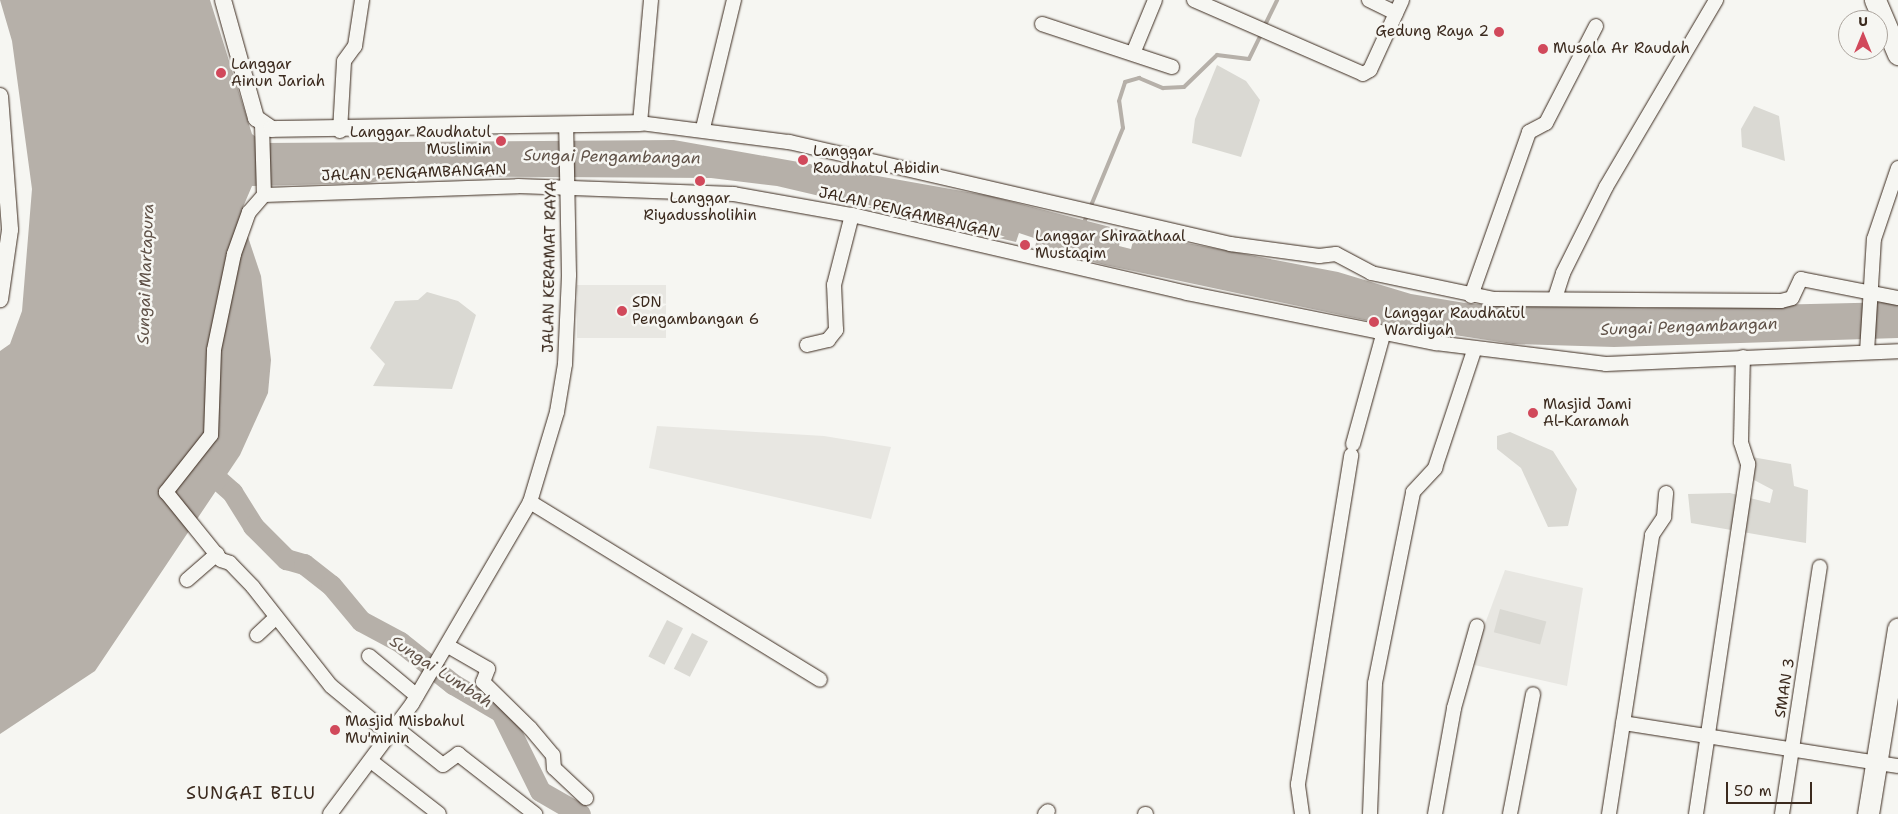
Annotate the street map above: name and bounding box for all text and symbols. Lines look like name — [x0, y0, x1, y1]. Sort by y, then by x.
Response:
north arrow — [1838, 10, 1888, 60]
text: U — [1858, 12, 1868, 30]
place label: Gedung Raya 2 — [1376, 23, 1489, 41]
marker: Gedung Raya 2 — [1493, 26, 1505, 38]
place label: Musala Ar Raudah — [1553, 40, 1690, 58]
marker: Musala Ar Raudah — [1537, 43, 1549, 55]
place label: Langgar Ainun Jariah — [231, 55, 325, 90]
marker: Langgar Ainun Jariah — [215, 67, 227, 79]
place label: Langgar Raudhatul Muslimin — [350, 123, 491, 158]
marker: Langgar Raudhatul Muslimin — [495, 135, 507, 147]
place label: Langgar Raudhatul Abidin — [813, 142, 940, 177]
water label: Sungai Pengambangan — [523, 146, 701, 168]
marker: Langgar Raudhatul Abidin — [797, 154, 809, 166]
street label: JALAN PENGAMBANGAN — [321, 161, 507, 185]
marker: Langgar Riyadussholihin — [694, 175, 706, 187]
street label: JALAN KERAMAT RAYA — [539, 181, 561, 353]
street label: JALAN PENGAMBANGAN — [817, 183, 1001, 243]
place label: Langgar Riyadussholihin — [643, 189, 757, 224]
water label: Sungai Martapura — [134, 203, 158, 345]
place label: Langgar Shiraathaal Mustaqim — [1035, 227, 1186, 262]
marker: Langgar Shiraathaal Mustaqim — [1019, 239, 1031, 251]
place label: SDN Pengambangan 6 — [632, 293, 759, 328]
place label: Langgar Raudhatul Wardiyah — [1384, 304, 1525, 339]
marker: SDN Pengambangan 6 — [616, 305, 628, 317]
water label: Sungai Pengambangan — [1600, 314, 1778, 340]
marker: Langgar Raudhatul Wardiyah — [1368, 316, 1380, 328]
place label: Masjid Jami Al-Karamah — [1543, 395, 1632, 430]
marker: Masjid Jami Al-Karamah — [1527, 407, 1539, 419]
water label: Sungai Lumbah — [386, 632, 496, 712]
street label: SMAN 3 — [1771, 657, 1799, 719]
place label: Masjid Misbahul Mu'minin — [345, 712, 464, 747]
marker: Masjid Misbahul Mu'minin — [329, 724, 341, 736]
scale bar — [1728, 772, 1814, 804]
text: 50 m — [1734, 781, 1772, 801]
district label: SUNGAI BILU — [185, 782, 317, 804]

